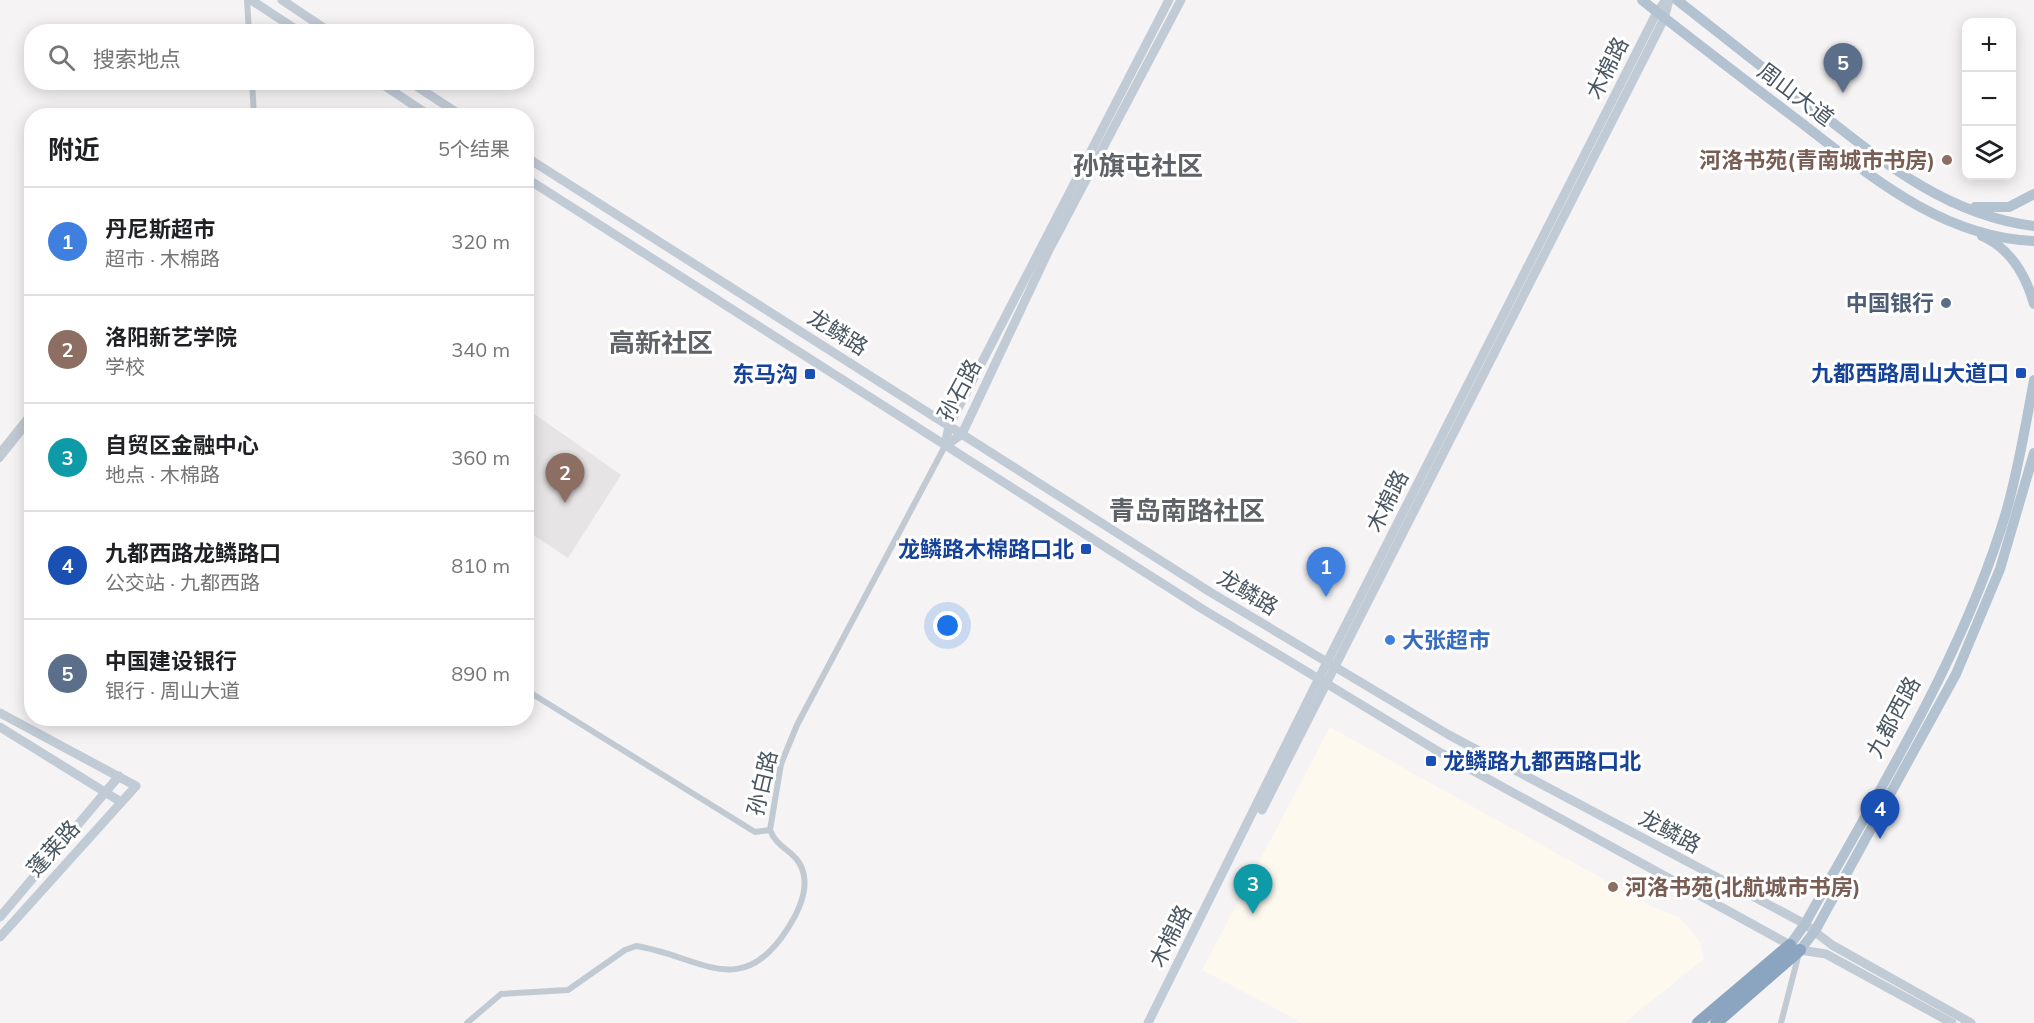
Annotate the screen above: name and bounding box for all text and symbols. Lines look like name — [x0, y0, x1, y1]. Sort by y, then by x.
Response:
map controls — [1962, 18, 2016, 180]
button: + — [1962, 18, 2016, 72]
search box — [24, 24, 534, 90]
street label: 木棉路 — [1580, 32, 1634, 104]
icon: search — [45, 41, 78, 74]
pin: 5 — [1824, 44, 1862, 93]
text: 搜索地点 — [93, 45, 181, 73]
street label: 周山大道 — [1752, 56, 1840, 132]
button: − — [1962, 72, 2016, 126]
button: layers — [1962, 126, 2016, 180]
text: 附近 — [48, 133, 100, 166]
text: 5个结果 — [438, 136, 510, 161]
place label: 河洛书苑(青南城市书房) — [1699, 146, 1935, 174]
district label: 孙旗屯社区 — [1073, 149, 1203, 182]
marker: 河洛书苑(青南城市书房) — [1940, 153, 1954, 167]
text: 丹尼斯超市 — [105, 215, 215, 243]
text: 1 — [62, 229, 74, 254]
text: 320 m — [451, 229, 510, 254]
text: 超市 · 木棉路 — [105, 246, 220, 271]
place label: 中国银行 — [1846, 289, 1934, 317]
marker: 中国银行 — [1939, 296, 1953, 310]
street label: 龙鳞路 — [803, 303, 873, 361]
text: 洛阳新艺学院 — [105, 323, 237, 351]
district label: 高新社区 — [609, 326, 713, 359]
text: 2 — [62, 337, 74, 362]
text: 340 m — [451, 337, 510, 362]
text: 学校 — [105, 354, 145, 379]
street label: 孙石路 — [931, 354, 987, 426]
place label: 九都西路周山大道口 — [1811, 359, 2009, 387]
place label: 东马沟 — [732, 360, 798, 388]
marker: 九都西路周山大道口 — [2014, 366, 2028, 380]
marker: 东马沟 — [803, 367, 817, 381]
text: 自贸区金融中心 — [105, 431, 259, 459]
text: 3 — [62, 445, 74, 470]
text: 360 m — [451, 445, 510, 470]
pin: 2 — [546, 454, 584, 503]
text: 地点 · 木棉路 — [105, 462, 220, 487]
street label: 木棉路 — [1360, 465, 1414, 537]
district label: 青岛南路社区 — [1109, 494, 1265, 527]
place label: 龙鳞路木棉路口北 — [898, 535, 1074, 563]
text: 九都西路龙鳞路口 — [105, 539, 281, 567]
marker: 龙鳞路木棉路口北 — [1079, 542, 1093, 556]
pin: 1 — [1306, 548, 1346, 597]
text: 4 — [62, 553, 74, 578]
text: 810 m — [451, 553, 510, 578]
street label: 龙鳞路 — [1212, 563, 1284, 621]
text: 公交站 · 九都西路 — [105, 570, 260, 595]
your location — [933, 611, 962, 640]
place label: 大张超市 — [1402, 626, 1490, 654]
marker: 大张超市 — [1383, 633, 1397, 647]
text: 中国建设银行 — [105, 647, 237, 675]
text: 5 — [62, 661, 74, 686]
text: 890 m — [451, 661, 510, 686]
street label: 九都西路 — [1860, 672, 1926, 762]
text: 银行 · 周山大道 — [105, 678, 240, 703]
place label: 龙鳞路九都西路口北 — [1443, 747, 1641, 775]
street label: 孙白路 — [741, 748, 783, 818]
marker: 龙鳞路九都西路口北 — [1424, 754, 1438, 768]
pin: 4 — [1860, 790, 1900, 839]
street label: 龙鳞路 — [1634, 803, 1706, 859]
street label: 蓬莱路 — [21, 814, 85, 882]
pin: 3 — [1234, 864, 1272, 914]
place label: 河洛书苑(北航城市书房) — [1625, 873, 1861, 901]
marker: 河洛书苑(北航城市书房) — [1606, 880, 1620, 894]
street label: 木棉路 — [1143, 900, 1197, 972]

